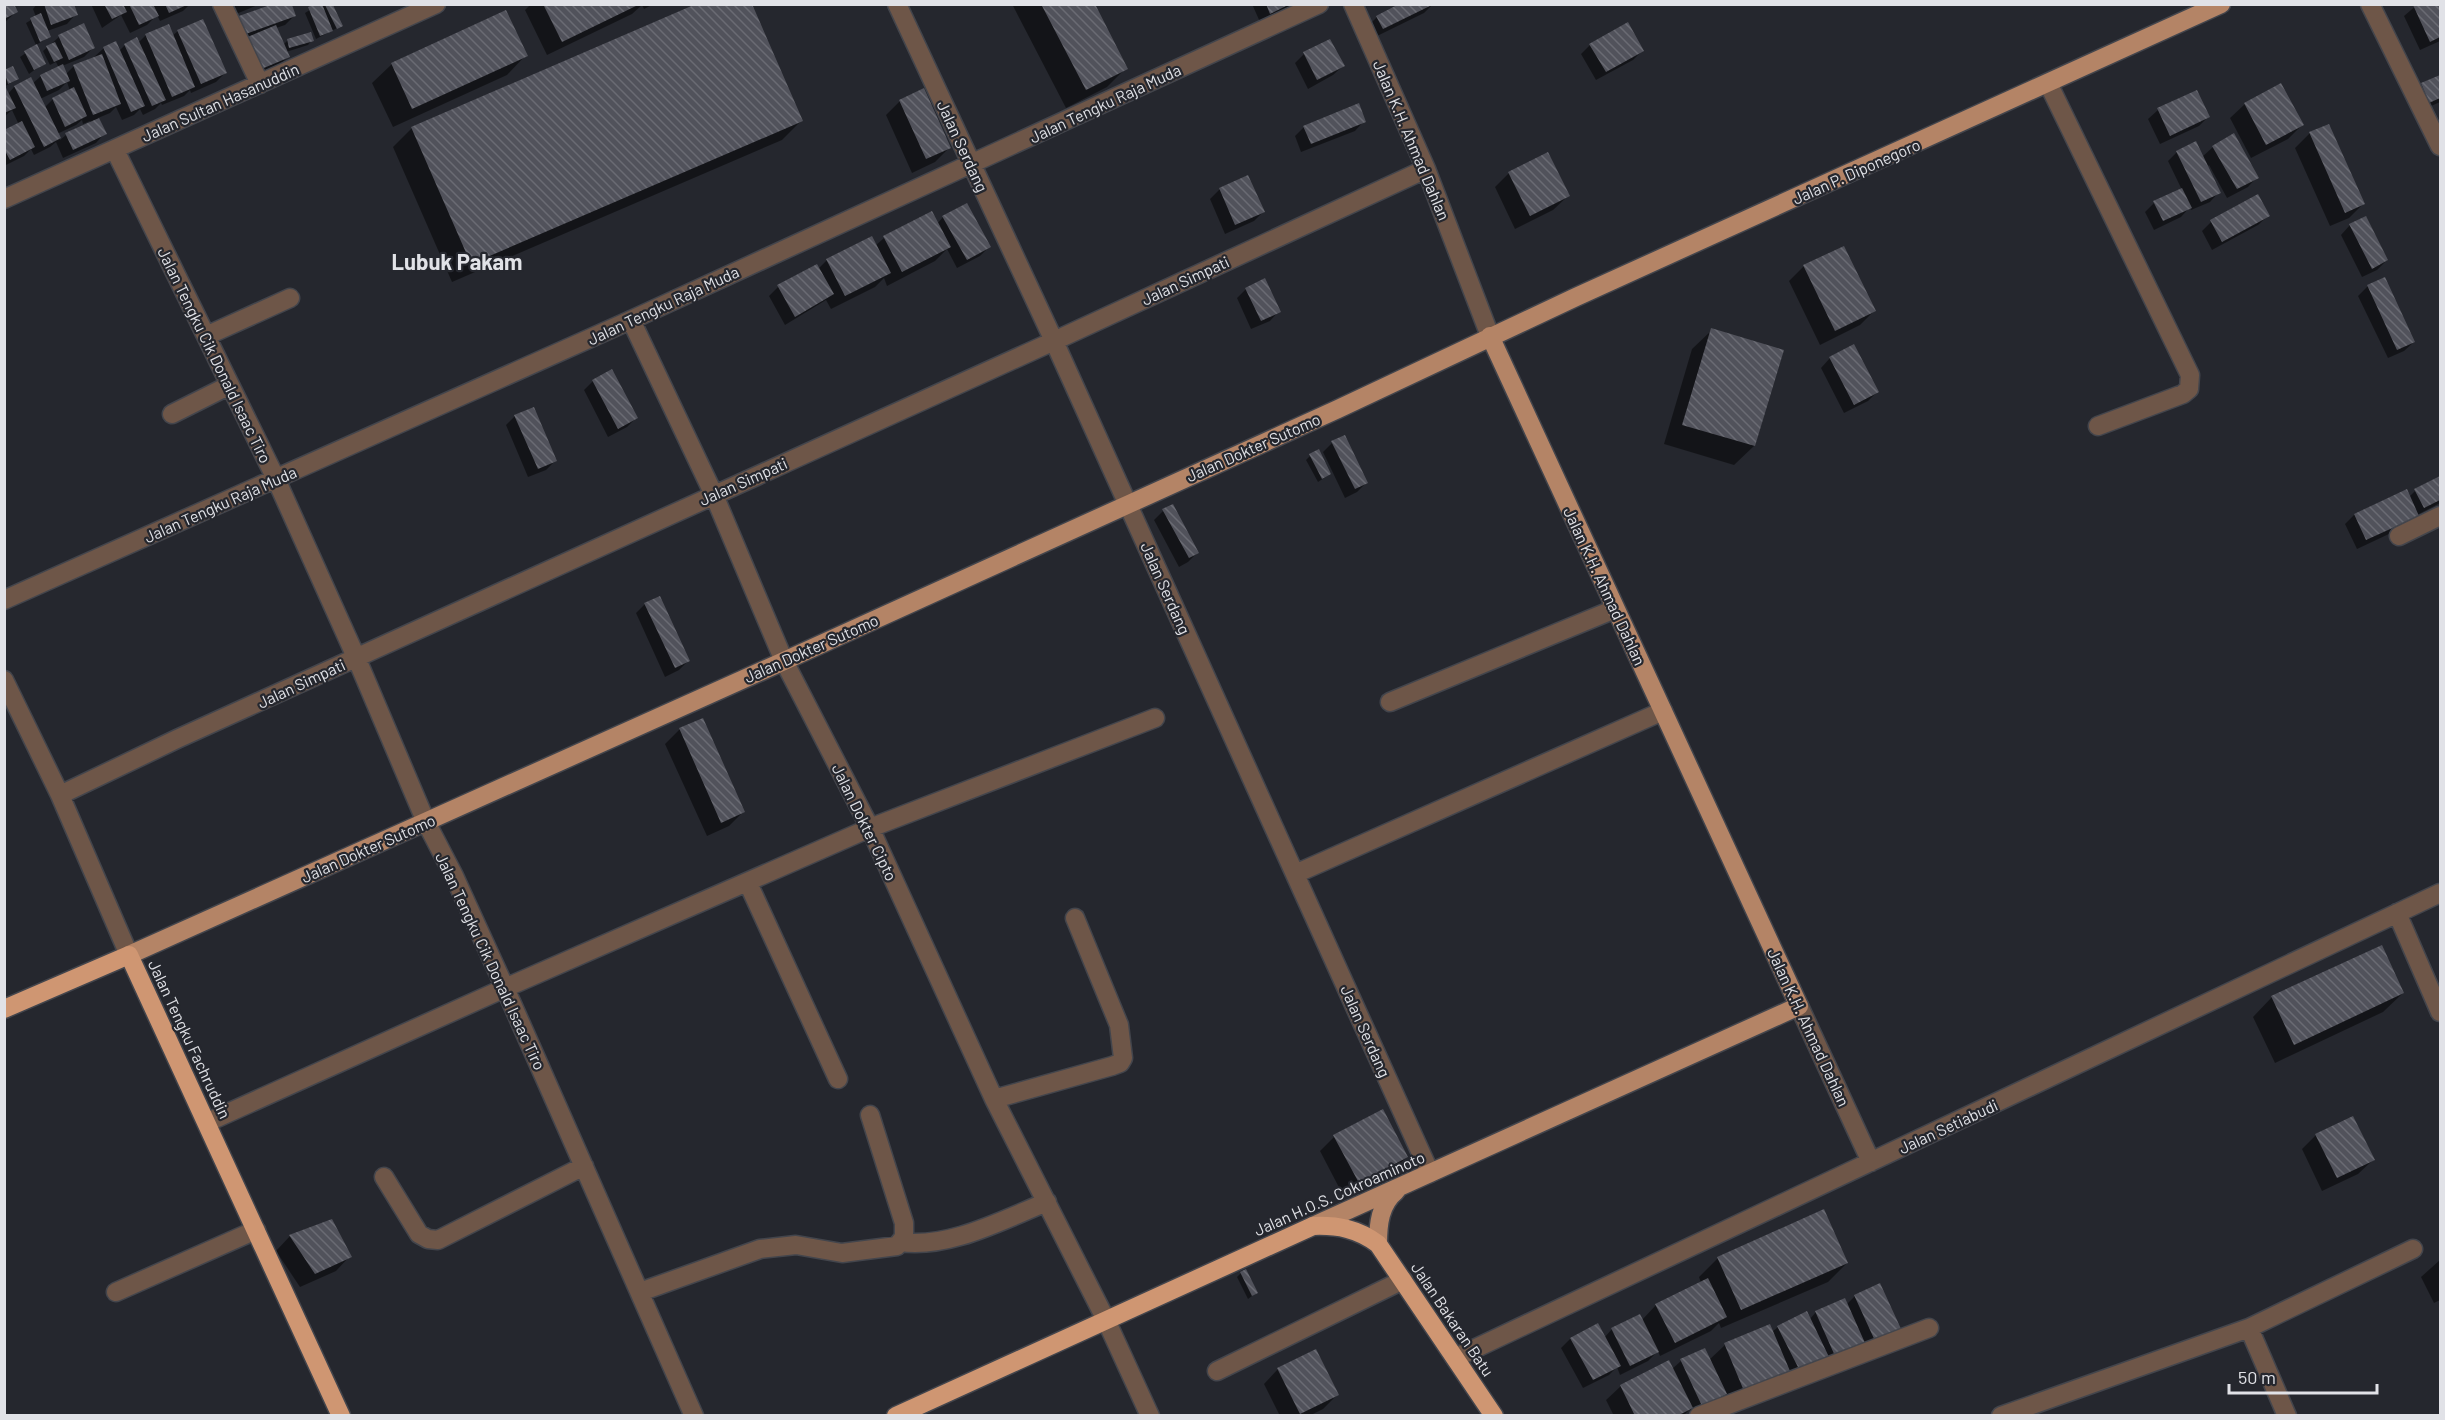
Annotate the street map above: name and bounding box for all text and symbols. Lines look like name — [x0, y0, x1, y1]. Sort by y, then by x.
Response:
street label: Jalan K.H. Ahmad Dahlan — [1370, 57, 1454, 223]
street label: Jalan Sultan Hasanuddin — [138, 59, 302, 145]
street label: Jalan Tengku Raja Muda — [1026, 60, 1184, 146]
street label: Jalan Serdang — [934, 97, 992, 195]
street label: Jalan P. Diponegoro — [1789, 134, 1923, 208]
street label: Jalan Tengku Cik Donald Isaac Tiro — [154, 244, 276, 466]
district label: Lubuk Pakam — [392, 248, 522, 274]
street label: Jalan Simpati — [1138, 251, 1232, 309]
street label: Jalan Tengku Raja Muda — [584, 262, 742, 348]
street label: Jalan Dokter Sutomo — [1183, 409, 1323, 485]
street label: Jalan Simpati — [696, 453, 790, 509]
street label: Jalan Tengku Raja Muda — [141, 462, 299, 546]
street label: Jalan K.H. Ahmad Dahlan — [1560, 504, 1650, 668]
street label: Jalan Serdang — [1137, 539, 1195, 637]
street label: Jalan Dokter Sutomo — [741, 610, 881, 686]
street label: Jalan Simpati — [254, 654, 348, 712]
street label: Jalan Dokter Cipto — [828, 760, 902, 884]
street label: Jalan Dokter Sutomo — [298, 810, 438, 886]
street label: Jalan Tengku Cik Donald Isaac Tiro — [432, 849, 550, 1073]
street label: Jalan K.H. Ahmad Dahlan — [1764, 945, 1854, 1109]
street label: Jalan Tengku Fachruddin — [145, 957, 235, 1121]
street label: Jalan Serdang — [1337, 982, 1395, 1080]
street label: Jalan Setiabudi — [1895, 1095, 2001, 1157]
street label: Jalan H.O.S. Cokroaminoto — [1251, 1147, 1427, 1239]
street label: Jalan Bakaran Batu — [1408, 1258, 1498, 1380]
scale bar — [2229, 1357, 2378, 1395]
text: 50 m — [2238, 1366, 2276, 1388]

